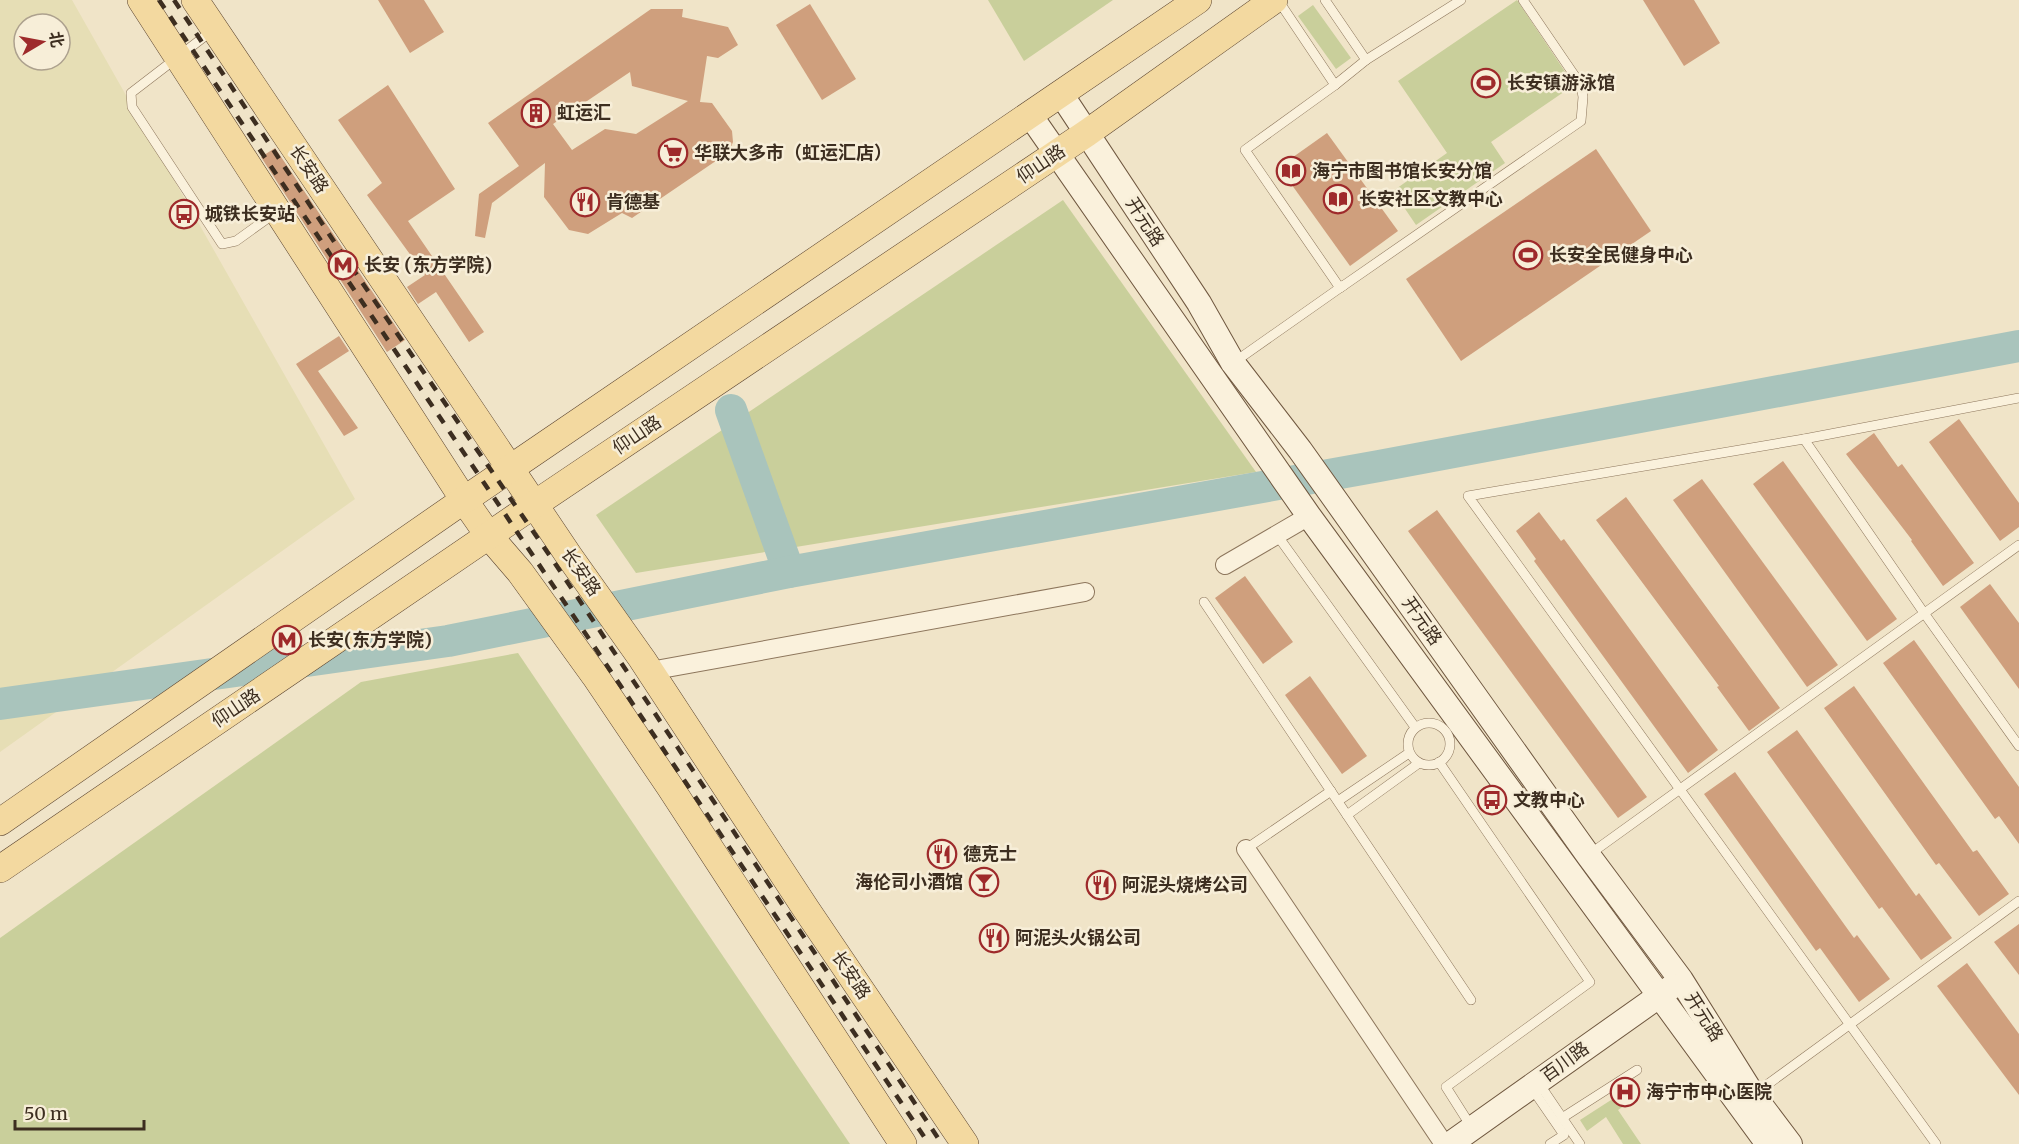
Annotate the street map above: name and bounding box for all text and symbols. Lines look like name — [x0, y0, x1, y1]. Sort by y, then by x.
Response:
north arrow — [12, 12, 72, 72]
text: 北 — [46, 30, 68, 49]
sports icon: 长安镇游泳馆 — [1470, 67, 1502, 99]
place label: 长安镇游泳馆 — [1507, 71, 1615, 94]
building icon: 虹运汇 — [520, 97, 552, 129]
place label: 虹运汇 — [557, 101, 611, 124]
supermarket icon: 华联大多市（虹运汇店） — [657, 137, 689, 169]
street label: 仰山路 — [1012, 139, 1070, 188]
street label: 长安路 — [285, 140, 334, 198]
place label: 华联大多市（虹运汇店） — [694, 141, 892, 164]
library icon: 海宁市图书馆长安分馆 — [1275, 155, 1307, 187]
place label: 海宁市图书馆长安分馆 — [1312, 159, 1492, 182]
library icon: 长安社区文教中心 — [1322, 183, 1354, 215]
restaurant icon: 肯德基 — [569, 186, 601, 218]
place label: 长安社区文教中心 — [1359, 187, 1503, 210]
place label: 肯德基 — [606, 190, 660, 213]
street label: 开元路 — [1121, 193, 1170, 251]
bus stop icon: 城铁长安站 — [168, 198, 200, 230]
place label: 城铁长安站 — [205, 202, 295, 225]
sports icon: 长安全民健身中心 — [1512, 239, 1544, 271]
place label: 长安全民健身中心 — [1549, 243, 1693, 266]
metro station icon: 长安 (东方学院) — [327, 249, 359, 281]
place label: 长安 (东方学院) — [364, 253, 492, 276]
street label: 仰山路 — [608, 410, 666, 459]
street label: 长安路 — [557, 543, 606, 600]
street label: 开元路 — [1398, 592, 1447, 649]
metro station icon: 长安(东方学院) — [271, 624, 303, 656]
place label: 长安(东方学院) — [308, 628, 432, 651]
street label: 仰山路 — [207, 683, 265, 732]
bus stop icon: 文教中心 — [1476, 784, 1508, 816]
place label: 文教中心 — [1513, 788, 1585, 811]
restaurant icon: 德克士 — [926, 838, 958, 870]
place label: 德克士 — [963, 842, 1017, 865]
bar icon: 海伦司小酒馆 — [968, 866, 1000, 898]
restaurant icon: 阿泥头烧烤公司 — [1085, 869, 1117, 901]
place label: 海伦司小酒馆 — [855, 870, 963, 893]
place label: 阿泥头烧烤公司 — [1122, 873, 1248, 896]
restaurant icon: 阿泥头火锅公司 — [978, 922, 1010, 954]
place label: 阿泥头火锅公司 — [1015, 926, 1141, 949]
street label: 长安路 — [827, 946, 876, 1004]
street label: 开元路 — [1680, 988, 1728, 1046]
street label: 百川路 — [1536, 1036, 1593, 1087]
hospital icon: 海宁市中心医院 — [1609, 1076, 1641, 1108]
place label: 海宁市中心医院 — [1646, 1080, 1772, 1103]
scale bar — [15, 1093, 144, 1131]
text: 50 m — [24, 1102, 68, 1125]

